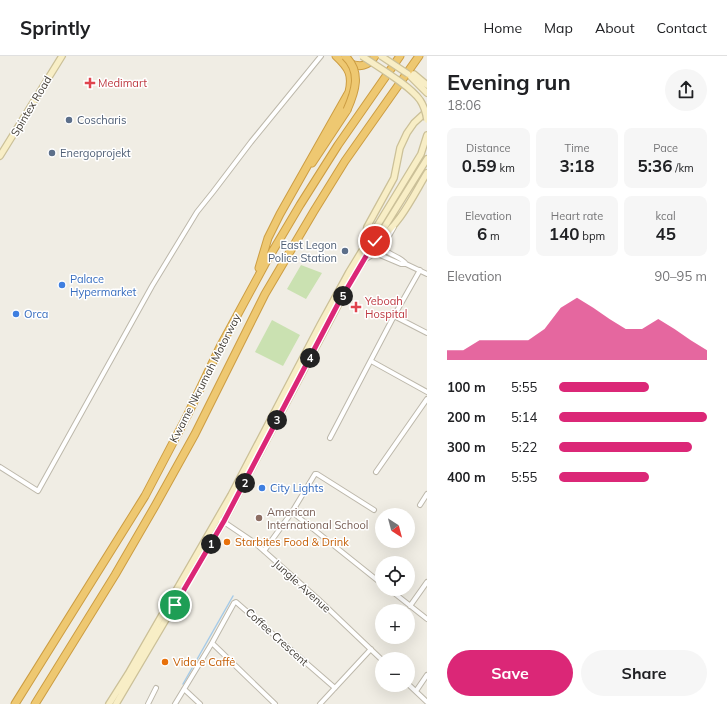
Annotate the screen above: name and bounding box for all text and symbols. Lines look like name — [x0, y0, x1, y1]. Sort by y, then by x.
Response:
text: Sprintly — [20, 16, 90, 40]
text: Home — [483, 19, 522, 37]
text: Map — [544, 19, 573, 37]
text: About — [595, 19, 635, 37]
text: Contact — [657, 19, 707, 37]
text: Evening run — [447, 68, 571, 96]
button: share — [665, 69, 707, 111]
street label: Spintex Road — [7, 73, 55, 139]
place label: Medimart — [98, 76, 147, 90]
marker: Medimart — [85, 78, 95, 88]
text: 18:06 — [447, 97, 481, 113]
place label: Coscharis — [77, 113, 126, 127]
marker: Coscharis — [64, 115, 74, 125]
text: Distance — [466, 141, 511, 155]
text: Time — [565, 141, 589, 155]
text: Pace — [653, 141, 678, 155]
place label: Energoprojekt — [60, 146, 131, 160]
marker: Energoprojekt — [47, 148, 57, 158]
text: 0.59 — [462, 155, 497, 176]
text: 3:18 — [560, 155, 594, 176]
text: 5:36 — [638, 155, 672, 176]
text: km — [497, 161, 515, 175]
text: /km — [672, 161, 694, 175]
text: Elevation — [465, 209, 512, 223]
text: Heart rate — [551, 209, 603, 223]
text: kcal — [656, 209, 676, 223]
text: 6 — [477, 223, 487, 244]
text: 140 — [549, 223, 579, 244]
text: 45 — [655, 223, 676, 244]
pin — [358, 224, 392, 258]
text: m — [487, 229, 500, 243]
text: bpm — [579, 229, 605, 243]
icon: check — [364, 230, 386, 252]
place label: East Legon Police Station — [268, 238, 337, 265]
marker: East Legon Police Station — [340, 246, 350, 256]
text: Elevation — [447, 268, 502, 284]
text: 90–95 m — [654, 268, 707, 284]
place label: Palace Hypermarket — [70, 272, 137, 299]
marker: Palace Hypermarket — [57, 280, 67, 290]
pin: 5 — [333, 286, 353, 306]
text: 5 — [340, 289, 346, 303]
place label: Yeboah Hospital — [364, 294, 407, 321]
marker: Yeboah Hospital — [350, 301, 362, 313]
place label: Orca — [24, 307, 48, 321]
marker: Orca — [11, 309, 21, 319]
street label: Kwame Nkrumah Motorway — [166, 311, 244, 445]
pin: 4 — [300, 348, 320, 368]
text: 4 — [307, 351, 313, 365]
text: 100 m — [447, 379, 486, 395]
text: 5:55 — [511, 379, 537, 395]
text: 200 m — [447, 409, 486, 425]
text: 5:14 — [511, 409, 537, 425]
pin: 3 — [267, 410, 287, 430]
text: 3 — [274, 413, 280, 427]
text: 300 m — [447, 439, 486, 455]
text: 5:22 — [511, 439, 537, 455]
text: 400 m — [447, 469, 486, 485]
text: 5:55 — [511, 469, 537, 485]
pin: 2 — [235, 473, 255, 493]
text: 2 — [242, 476, 248, 490]
place label: City Lights — [270, 481, 324, 495]
marker: City Lights — [257, 483, 267, 493]
place label: American International School — [267, 505, 368, 532]
north arrow — [375, 508, 415, 548]
map controls — [375, 508, 415, 692]
marker: American International School — [254, 513, 264, 523]
pin: 1 — [201, 534, 221, 554]
place label: Starbites Food & Drink — [235, 535, 349, 549]
text: 1 — [208, 537, 214, 551]
marker: Starbites Food & Drink — [222, 537, 232, 547]
street label: Jungle Avenue — [270, 556, 334, 616]
button: locate — [375, 556, 415, 596]
pin — [158, 588, 192, 622]
icon: arrive — [164, 594, 186, 616]
button: + — [375, 604, 415, 644]
street label: Coffee Crescent — [243, 605, 311, 669]
button: Save — [447, 650, 573, 696]
button: Share — [581, 650, 707, 696]
button: − — [375, 652, 415, 692]
place label: Vida e Caffė — [173, 655, 235, 669]
marker: Vida e Caffė — [160, 657, 170, 667]

